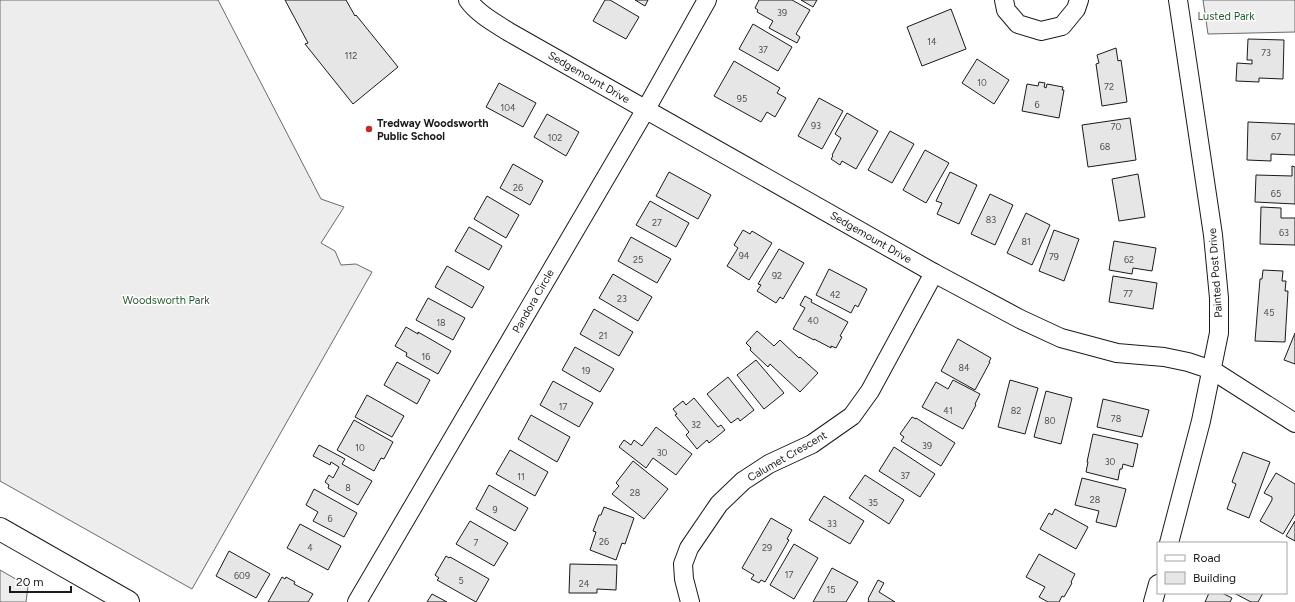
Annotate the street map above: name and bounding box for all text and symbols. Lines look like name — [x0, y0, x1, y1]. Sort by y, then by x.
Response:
house number: 39 — [777, 7, 787, 18]
park label: Lusted Park — [1197, 10, 1255, 23]
house number: 14 — [927, 36, 937, 47]
house number: 37 — [758, 44, 768, 55]
house number: 73 — [1261, 47, 1271, 58]
street label: Sedgemount Drive — [546, 49, 632, 106]
house number: 112 — [345, 50, 357, 61]
house number: 10 — [977, 77, 987, 88]
house number: 72 — [1104, 81, 1114, 92]
house number: 95 — [737, 93, 747, 104]
house number: 6 — [1034, 99, 1040, 110]
house number: 104 — [500, 102, 516, 113]
place label: Tredway Woodsworth Public School — [377, 117, 489, 143]
house number: 93 — [811, 120, 821, 131]
house number: 70 — [1111, 121, 1122, 132]
marker: Tredway Woodsworth Public School — [364, 124, 374, 134]
house number: 67 — [1271, 131, 1281, 142]
house number: 102 — [548, 132, 562, 143]
house number: 68 — [1100, 141, 1111, 152]
house number: 26 — [513, 182, 523, 193]
house number: 65 — [1271, 188, 1281, 199]
street label: Sedgemount Drive — [828, 209, 914, 266]
house number: 83 — [986, 214, 996, 225]
house number: 27 — [652, 217, 662, 228]
house number: 63 — [1279, 227, 1289, 238]
street label: Painted Post Drive — [1206, 228, 1225, 318]
house number: 81 — [1021, 236, 1031, 247]
house number: 94 — [739, 250, 750, 261]
house number: 79 — [1049, 251, 1059, 262]
house number: 25 — [633, 254, 643, 265]
house number: 62 — [1124, 254, 1134, 265]
street label: Pandora Circle — [510, 267, 557, 335]
house number: 92 — [772, 270, 782, 281]
house number: 77 — [1123, 288, 1133, 299]
house number: 42 — [830, 289, 840, 300]
house number: 23 — [617, 293, 627, 304]
park label: Woodsworth Park — [123, 294, 210, 307]
house number: 45 — [1264, 307, 1274, 318]
house number: 40 — [807, 315, 819, 326]
house number: 18 — [436, 317, 446, 328]
house number: 21 — [599, 330, 607, 341]
house number: 16 — [422, 351, 430, 362]
house number: 84 — [958, 362, 970, 373]
house number: 19 — [582, 365, 590, 376]
house number: 17 — [559, 401, 567, 412]
house number: 41 — [943, 405, 953, 416]
house number: 82 — [1011, 405, 1021, 416]
house number: 78 — [1111, 413, 1122, 424]
house number: 80 — [1044, 415, 1056, 426]
house number: 32 — [691, 419, 701, 430]
street label: Calumet Crescent — [745, 428, 829, 484]
house number: 39 — [922, 440, 932, 451]
house number: 10 — [355, 442, 365, 453]
house number: 30 — [657, 447, 668, 458]
house number: 30 — [1105, 456, 1116, 467]
house number: 37 — [900, 470, 910, 481]
house number: 11 — [517, 471, 525, 482]
house number: 8 — [345, 482, 351, 493]
house number: 28 — [630, 487, 641, 498]
house number: 28 — [1090, 494, 1101, 505]
house number: 35 — [868, 497, 878, 508]
house number: 9 — [492, 504, 498, 515]
house number: 6 — [327, 513, 333, 524]
house number: 33 — [827, 518, 837, 529]
house number: 26 — [599, 536, 609, 547]
house number: 7 — [474, 537, 479, 548]
house number: 4 — [307, 542, 313, 553]
house number: 29 — [762, 542, 772, 553]
legend — [1157, 542, 1287, 594]
text: Road — [1193, 551, 1221, 565]
scale bar — [10, 568, 71, 594]
house number: 17 — [785, 569, 793, 580]
house number: 609 — [234, 570, 250, 581]
text: Building — [1193, 571, 1236, 585]
text: 20 m — [16, 575, 44, 589]
house number: 5 — [458, 575, 464, 586]
house number: 24 — [579, 578, 590, 589]
house number: 15 — [827, 584, 835, 595]

